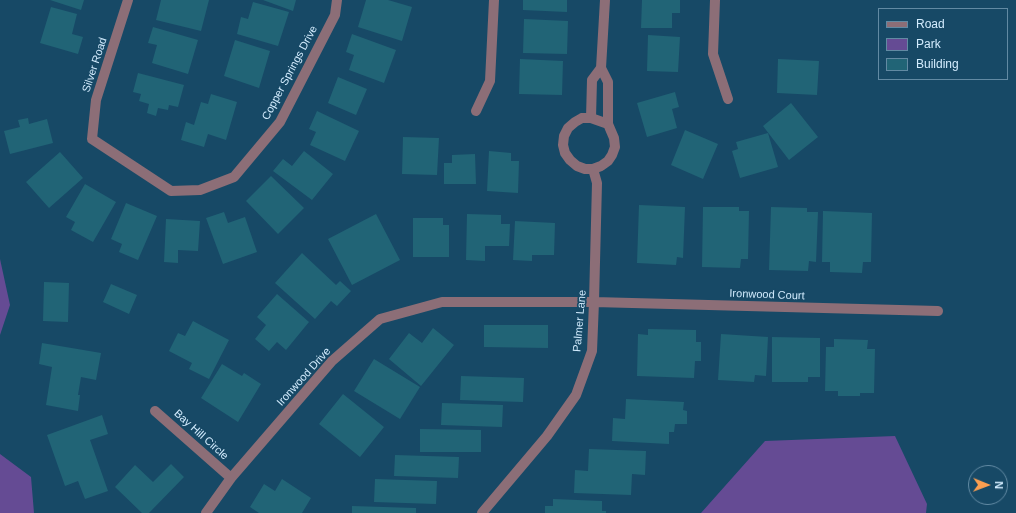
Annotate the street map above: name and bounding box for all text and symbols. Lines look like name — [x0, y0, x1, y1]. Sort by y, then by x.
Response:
legend — [878, 8, 1008, 80]
text: Road — [916, 17, 945, 31]
street label: Copper Springs Drive — [259, 23, 321, 123]
street label: Silver Road — [80, 36, 110, 94]
text: Park — [916, 37, 941, 51]
text: Building — [916, 57, 959, 71]
street label: Ironwood Court — [729, 287, 805, 303]
street label: Palmer Lane — [571, 289, 589, 353]
street label: Ironwood Drive — [274, 345, 334, 409]
street label: Bay Hill Circle — [171, 407, 231, 463]
north arrow — [968, 465, 1008, 505]
text: N — [993, 481, 1005, 489]

